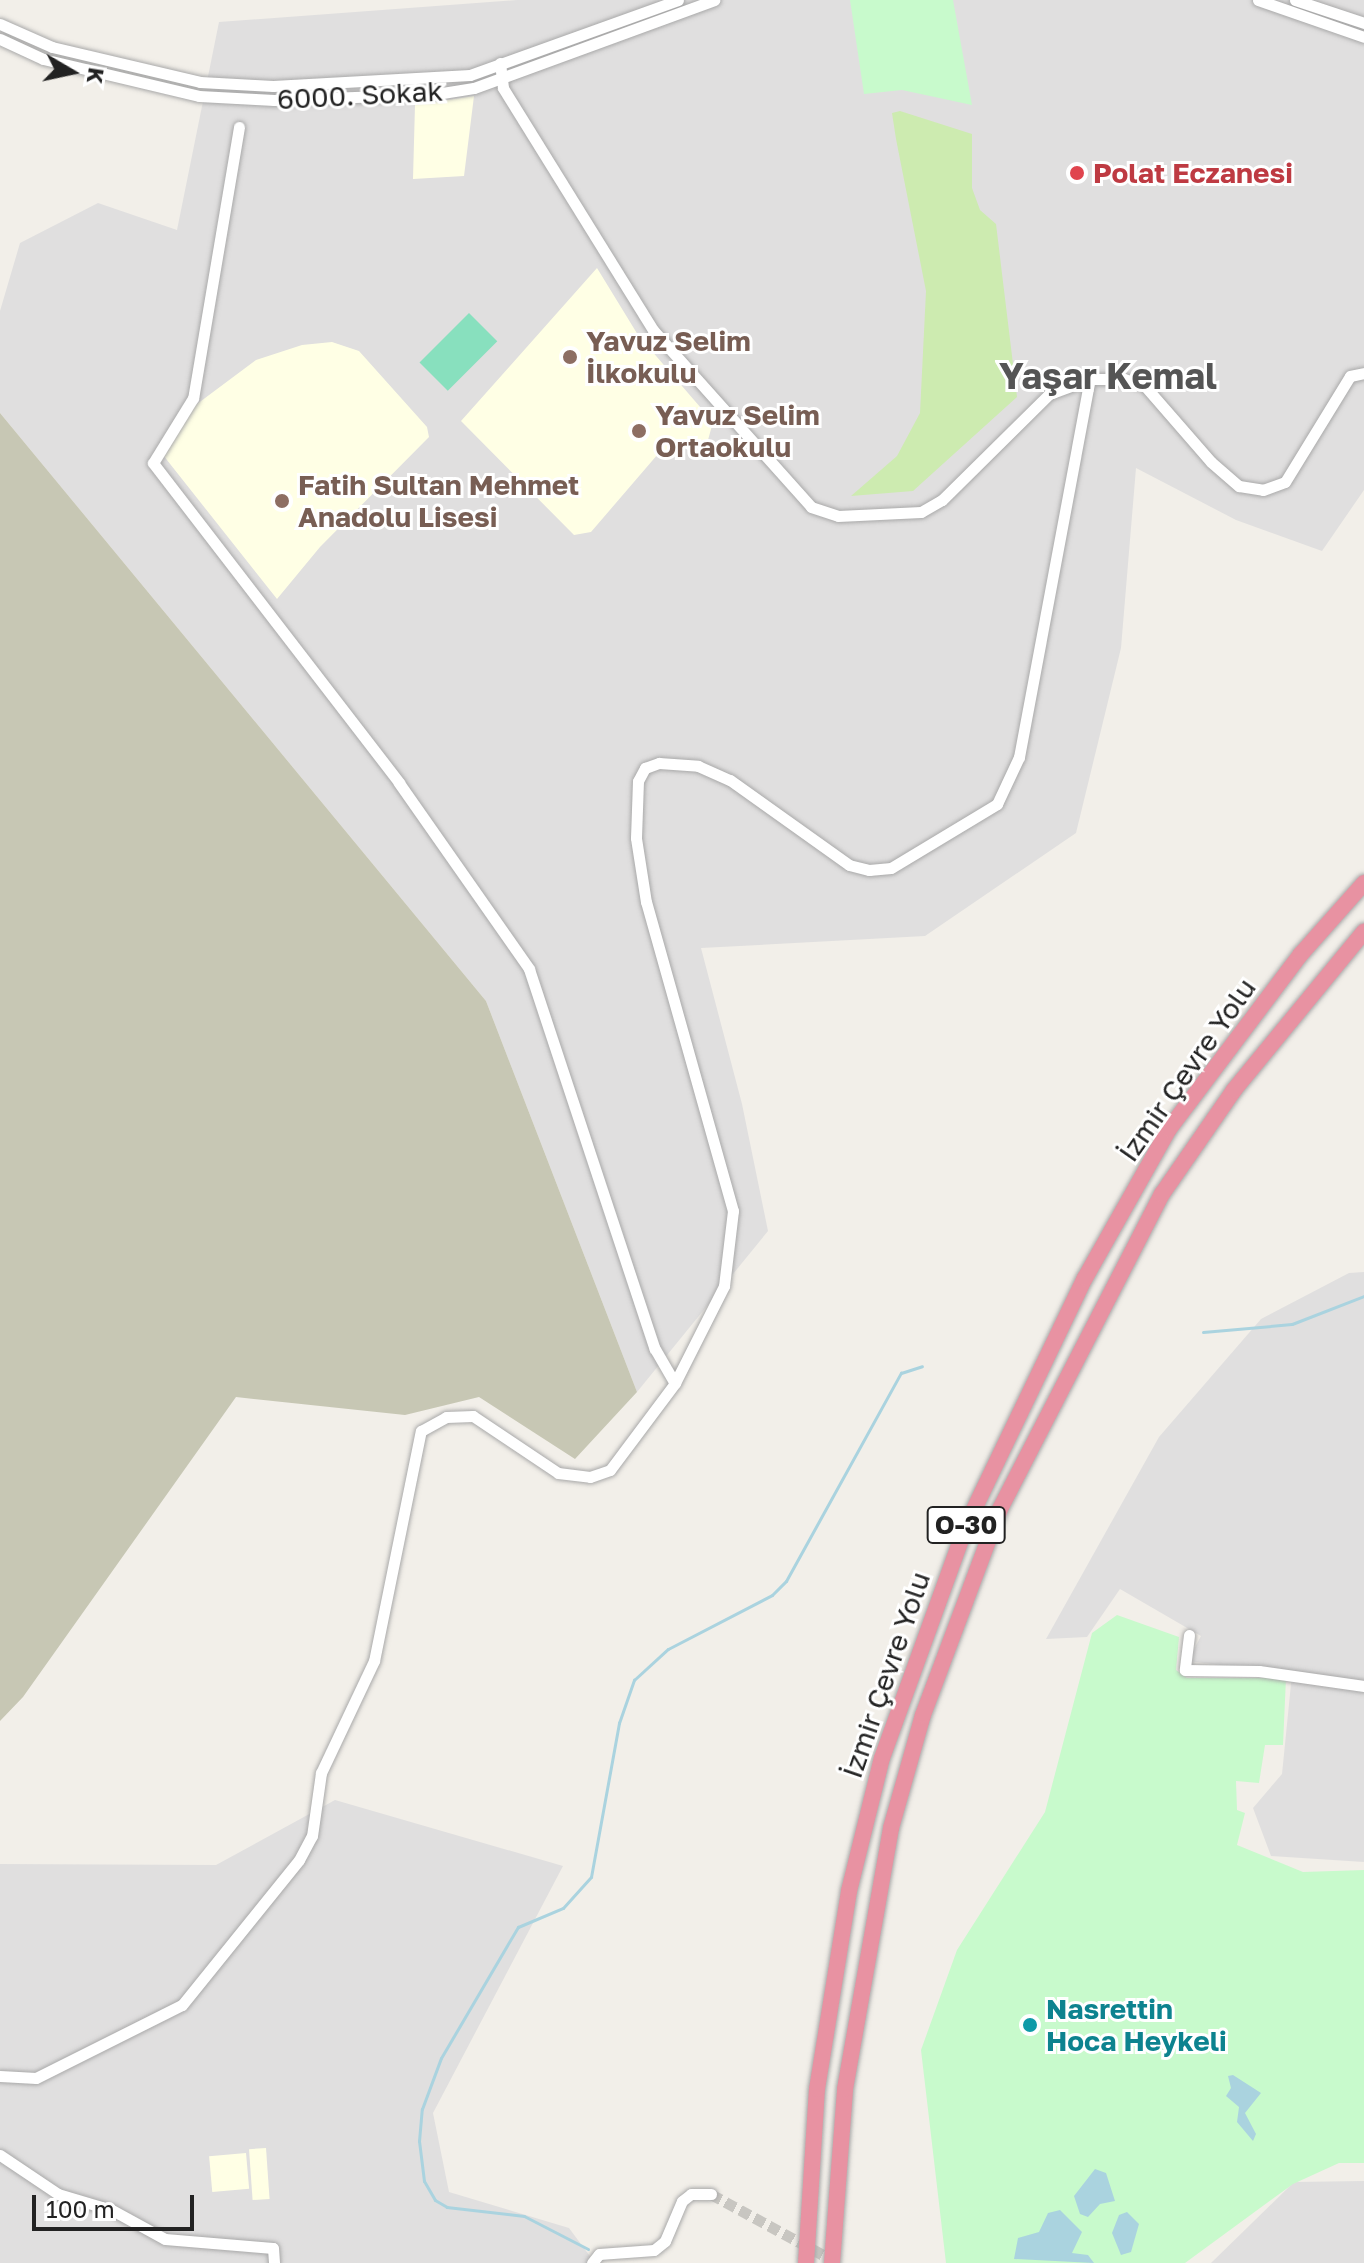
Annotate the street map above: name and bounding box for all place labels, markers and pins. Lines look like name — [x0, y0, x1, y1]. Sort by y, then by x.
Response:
place label: Polat Eczanesi — [1093, 156, 1293, 190]
marker: Polat Eczanesi — [1068, 164, 1086, 182]
place label: Yavuz Selim İlkokulu — [586, 324, 751, 390]
marker: Yavuz Selim İlkokulu — [561, 348, 579, 366]
place label: Yavuz Selim Ortaokulu — [655, 398, 820, 464]
marker: Yavuz Selim Ortaokulu — [630, 422, 648, 440]
place label: Fatih Sultan Mehmet Anadolu Lisesi — [298, 468, 579, 534]
marker: Fatih Sultan Mehmet Anadolu Lisesi — [273, 492, 291, 510]
place label: Nasrettin Hoca Heykeli — [1046, 1992, 1227, 2058]
marker: Nasrettin Hoca Heykeli — [1021, 2016, 1039, 2034]

